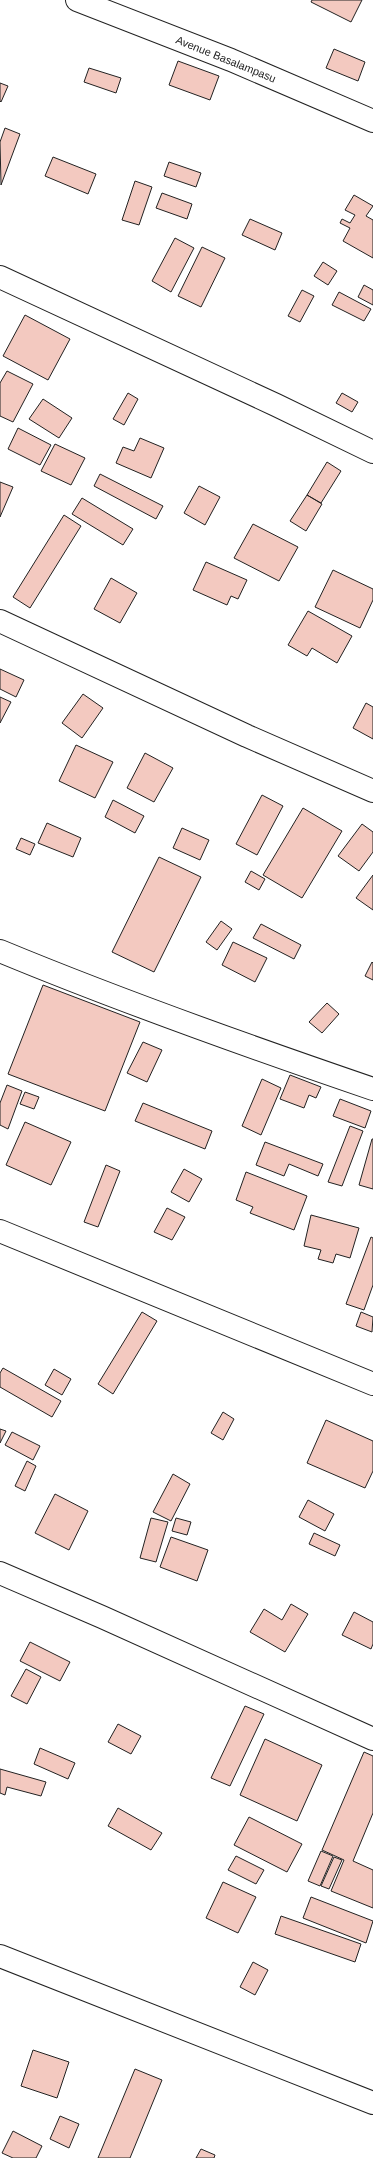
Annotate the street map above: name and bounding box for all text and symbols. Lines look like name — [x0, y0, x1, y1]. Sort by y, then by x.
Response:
street label: Avenue Basalampasu — [174, 33, 278, 85]

